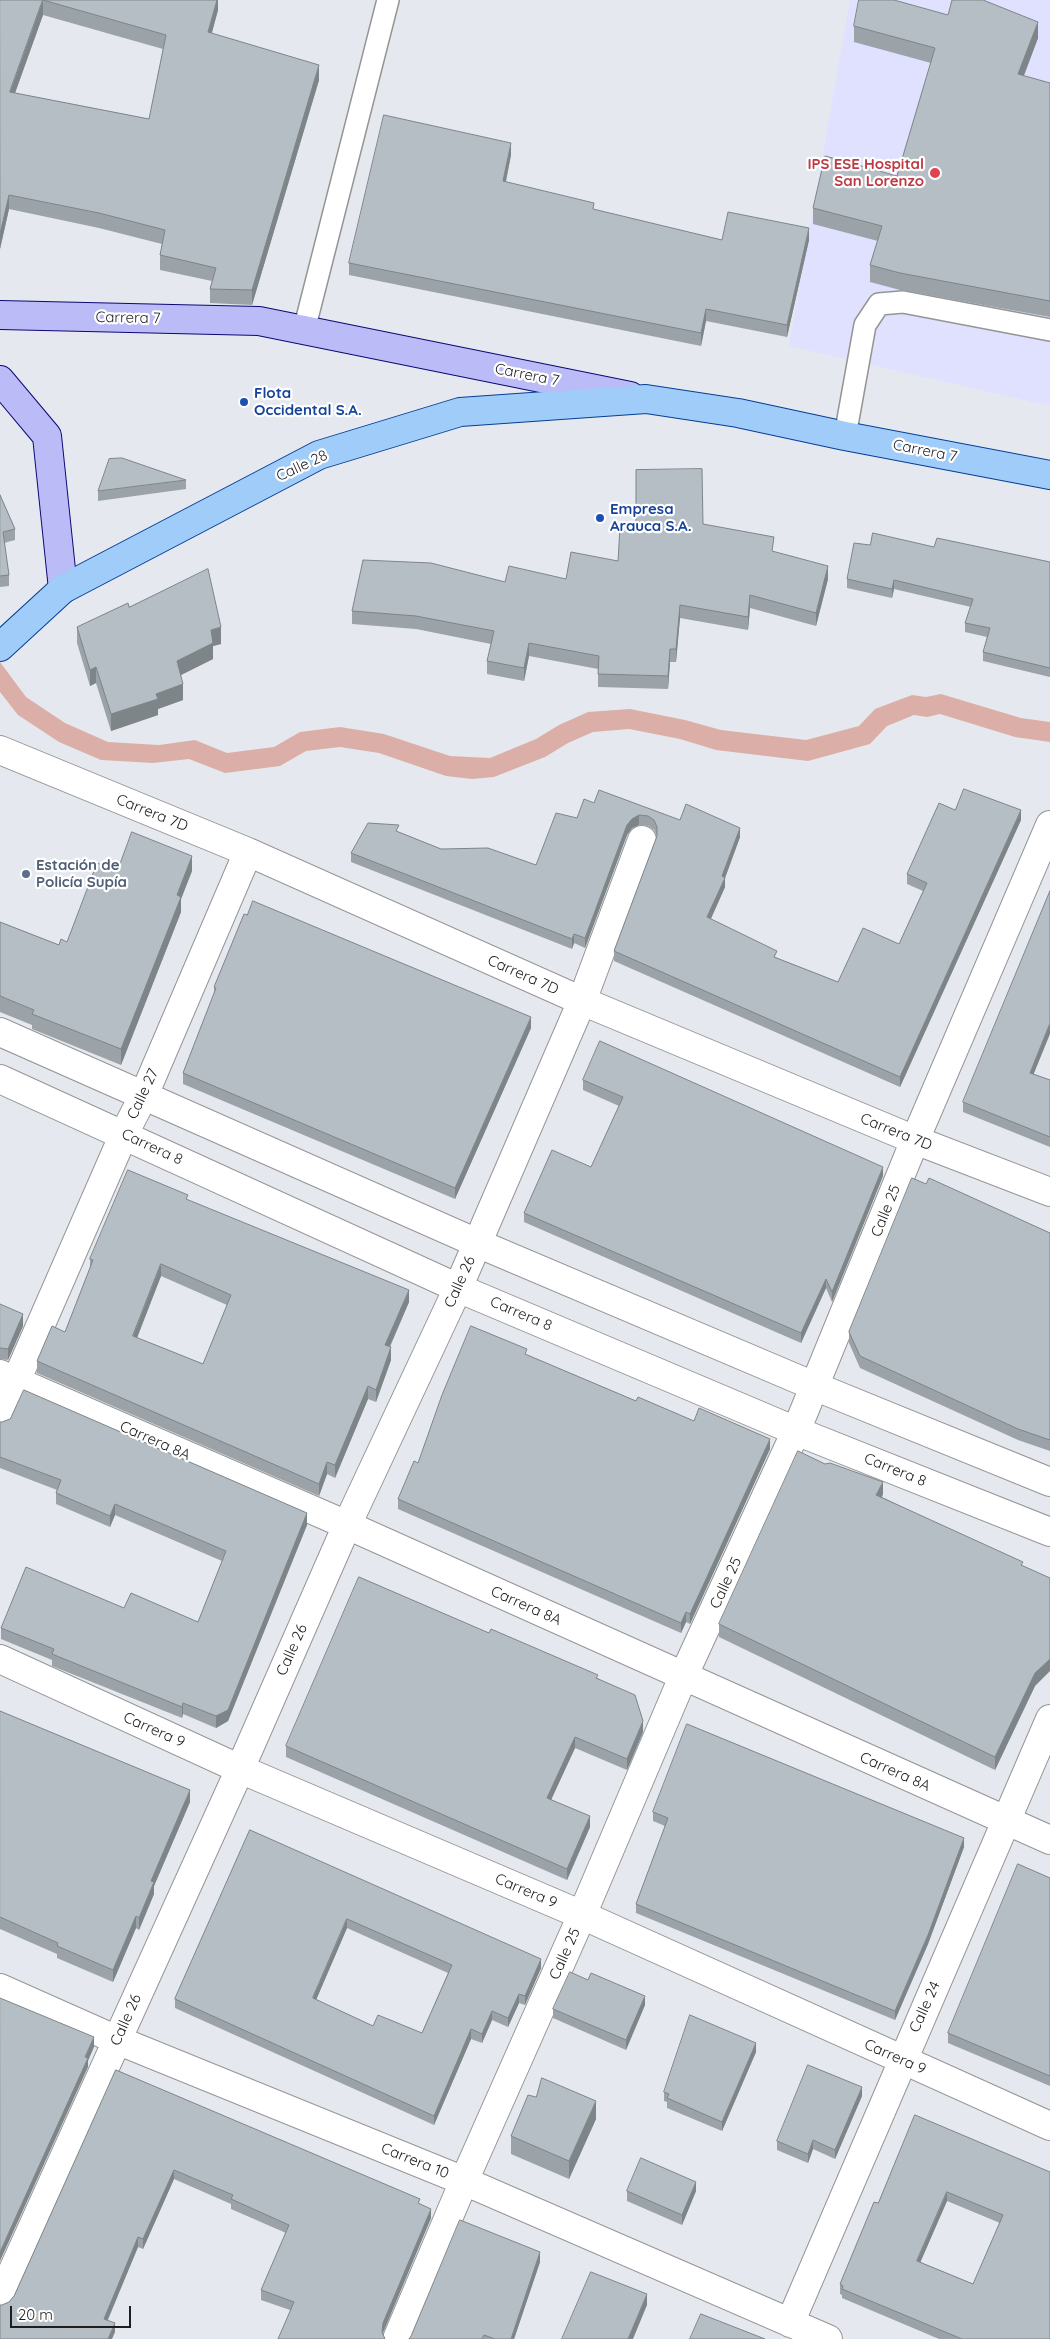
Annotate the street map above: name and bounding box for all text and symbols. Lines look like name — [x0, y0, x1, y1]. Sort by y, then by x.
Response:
place label: IPS ESE Hospital San Lorenzo — [807, 155, 924, 190]
marker: IPS ESE Hospital San Lorenzo — [928, 166, 942, 180]
street label: Carrera 7 — [95, 308, 161, 328]
street label: Carrera 7 — [493, 360, 561, 390]
place label: Flota Occidental S.A. — [254, 384, 362, 419]
marker: Flota Occidental S.A. — [238, 396, 250, 408]
street label: Carrera 7 — [891, 436, 959, 466]
street label: Calle 28 — [273, 446, 331, 486]
place label: Empresa Arauca S.A. — [610, 500, 691, 535]
marker: Empresa Arauca S.A. — [594, 512, 606, 524]
street label: Carrera 7D — [113, 790, 191, 836]
place label: Estación de Policía Supía — [36, 856, 127, 891]
marker: Estación de Policía Supía — [20, 868, 32, 880]
street label: Carrera 7D — [485, 951, 561, 999]
street label: Calle 27 — [123, 1066, 163, 1122]
street label: Carrera 7D — [857, 1109, 935, 1155]
street label: Carrera 8 — [119, 1125, 185, 1169]
street label: Calle 25 — [867, 1182, 905, 1240]
street label: Calle 26 — [441, 1253, 479, 1311]
street label: Carrera 8 — [487, 1293, 555, 1335]
street label: Carrera 8A — [117, 1417, 193, 1465]
street label: Carrera 8 — [861, 1449, 929, 1491]
street label: Calle 25 — [706, 1554, 746, 1612]
street label: Carrera 8A — [488, 1582, 564, 1630]
street label: Calle 26 — [273, 1621, 311, 1679]
street label: Carrera 9 — [120, 1708, 188, 1752]
street label: Carrera 8A — [857, 1748, 933, 1796]
street label: Carrera 9 — [492, 1870, 560, 1912]
street label: Calle 25 — [546, 1925, 584, 1983]
street label: Calle 24 — [906, 1979, 944, 2035]
street label: Calle 26 — [107, 1991, 145, 2049]
street label: Carrera 9 — [861, 2035, 929, 2079]
street label: Carrera 10 — [378, 2139, 452, 2183]
scale bar — [12, 2296, 134, 2328]
text: 20 m — [18, 2305, 53, 2324]

